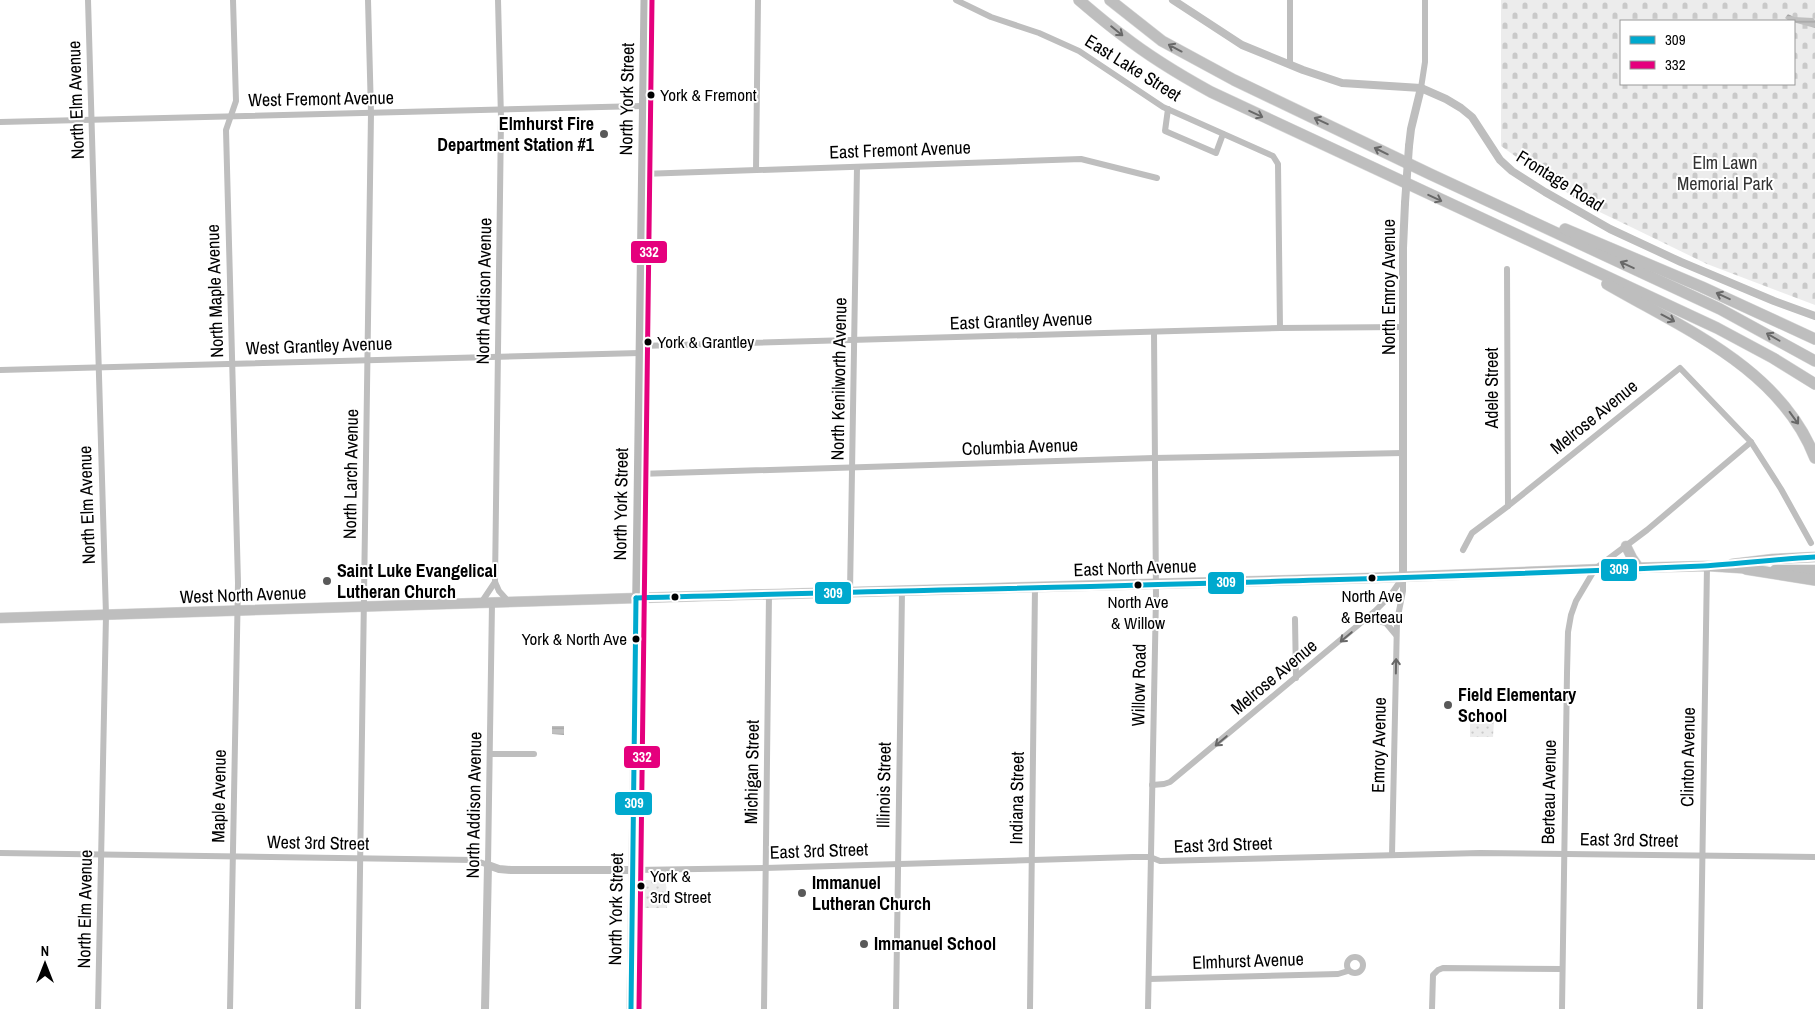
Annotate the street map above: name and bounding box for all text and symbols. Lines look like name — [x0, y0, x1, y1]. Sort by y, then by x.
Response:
legend — [1620, 20, 1795, 85]
one-way arrow — [1110, 26, 1123, 37]
street label: East Lake Street — [1080, 28, 1186, 107]
text: 309 — [1665, 29, 1686, 50]
street label: North Elm Avenue — [61, 40, 90, 160]
street label: North York Street — [613, 42, 640, 156]
one-way arrow — [1169, 43, 1183, 53]
text: 332 — [1665, 54, 1686, 75]
place label: York & Fremont — [660, 83, 757, 106]
street label: West Fremont Avenue — [248, 85, 394, 112]
marker: York & Fremont — [646, 90, 656, 100]
one-way arrow — [1248, 110, 1263, 119]
place label: Elmhurst Fire Department Station #1 — [437, 111, 595, 157]
one-way arrow — [1313, 116, 1328, 126]
marker: Elmhurst Fire Department Station #1 — [598, 128, 610, 140]
street label: East Fremont Avenue — [829, 135, 971, 164]
street label: Frontage Road — [1512, 144, 1609, 217]
one-way arrow — [1374, 145, 1389, 155]
park label: Elm Lawn Memorial Park — [1677, 150, 1774, 196]
one-way arrow — [1427, 193, 1442, 203]
street label: North Addison Avenue — [470, 217, 497, 365]
street label: North Emroy Avenue — [1376, 219, 1401, 355]
street label: North Maple Avenue — [200, 224, 229, 358]
line badge: 332 — [630, 240, 668, 264]
text: 332 — [639, 243, 659, 261]
one-way arrow — [1620, 260, 1635, 270]
one-way arrow — [1716, 291, 1731, 301]
street label: North Kenilworth Avenue — [825, 297, 852, 461]
street label: East Grantley Avenue — [949, 306, 1093, 335]
one-way arrow — [1660, 313, 1675, 323]
street label: West Grantley Avenue — [245, 330, 393, 361]
place label: York & Grantley — [657, 330, 754, 353]
one-way arrow — [1766, 331, 1780, 341]
marker: York & Grantley — [643, 337, 653, 347]
street label: Adele Street — [1479, 347, 1504, 430]
street label: Melrose Avenue — [1545, 374, 1643, 460]
street label: North Larch Avenue — [337, 409, 364, 539]
one-way arrow — [1788, 411, 1799, 424]
street label: Columbia Avenue — [961, 432, 1079, 461]
street label: North Elm Avenue — [72, 445, 101, 565]
street label: North York Street — [607, 447, 634, 561]
street label: East North Avenue — [1073, 553, 1197, 582]
place label: Saint Luke Evangelical Lutheran Church — [337, 558, 497, 604]
line badge: 309 — [1600, 558, 1638, 582]
text: 309 — [1609, 560, 1629, 578]
line badge: 309 — [1207, 571, 1245, 595]
text: 309 — [1216, 573, 1236, 591]
marker: North Ave & Berteau — [1367, 573, 1377, 583]
marker: Saint Luke Evangelical Lutheran Church — [321, 575, 333, 587]
street label: West North Avenue — [179, 580, 307, 609]
marker: North Ave & Willow — [1133, 580, 1143, 590]
line badge: 309 — [814, 581, 852, 605]
text: 309 — [823, 584, 843, 602]
place label: North Ave & Berteau — [1341, 584, 1403, 628]
place label: North Ave & Willow — [1108, 590, 1169, 634]
unlabelled marker — [670, 592, 680, 602]
place label: York & North Ave — [521, 627, 627, 650]
one-way arrow — [1339, 631, 1352, 642]
street label: Melrose Avenue — [1225, 633, 1322, 720]
marker: York & North Ave — [631, 634, 641, 644]
street label: Willow Road — [1125, 643, 1152, 727]
one-way arrow — [1391, 659, 1401, 675]
place label: Field Elementary School — [1458, 682, 1577, 728]
street label: Emroy Avenue — [1365, 697, 1392, 793]
marker: Field Elementary School — [1442, 699, 1454, 711]
street label: Clinton Avenue — [1674, 707, 1701, 807]
street label: Michigan Street — [738, 720, 765, 824]
street label: North Addison Avenue — [460, 731, 487, 879]
one-way arrow — [1214, 735, 1227, 746]
street label: Berteau Avenue — [1535, 739, 1562, 845]
street label: Illinois Street — [870, 742, 897, 828]
line badge: 332 — [623, 745, 661, 769]
text: 332 — [632, 748, 652, 766]
street label: Maple Avenue — [205, 749, 232, 843]
street label: Indiana Street — [1003, 751, 1030, 845]
line badge: 309 — [614, 791, 653, 816]
text: 309 — [624, 794, 644, 812]
street label: East 3rd Street — [1580, 826, 1678, 853]
street label: West 3rd Street — [267, 829, 369, 856]
street label: East 3rd Street — [1173, 830, 1273, 859]
street label: East 3rd Street — [769, 836, 869, 865]
street label: North Elm Avenue — [71, 849, 98, 969]
street label: North York Street — [602, 852, 629, 966]
place label: York & 3rd Street — [650, 864, 711, 908]
place label: Immanuel Lutheran Church — [812, 870, 931, 916]
marker: York & 3rd Street — [636, 881, 646, 891]
marker: Immanuel Lutheran Church — [796, 887, 808, 899]
place label: Immanuel School — [874, 931, 996, 956]
marker: Immanuel School — [858, 938, 870, 950]
north arrow — [20, 939, 70, 989]
text: N — [41, 942, 49, 960]
street label: Elmhurst Avenue — [1192, 946, 1304, 975]

